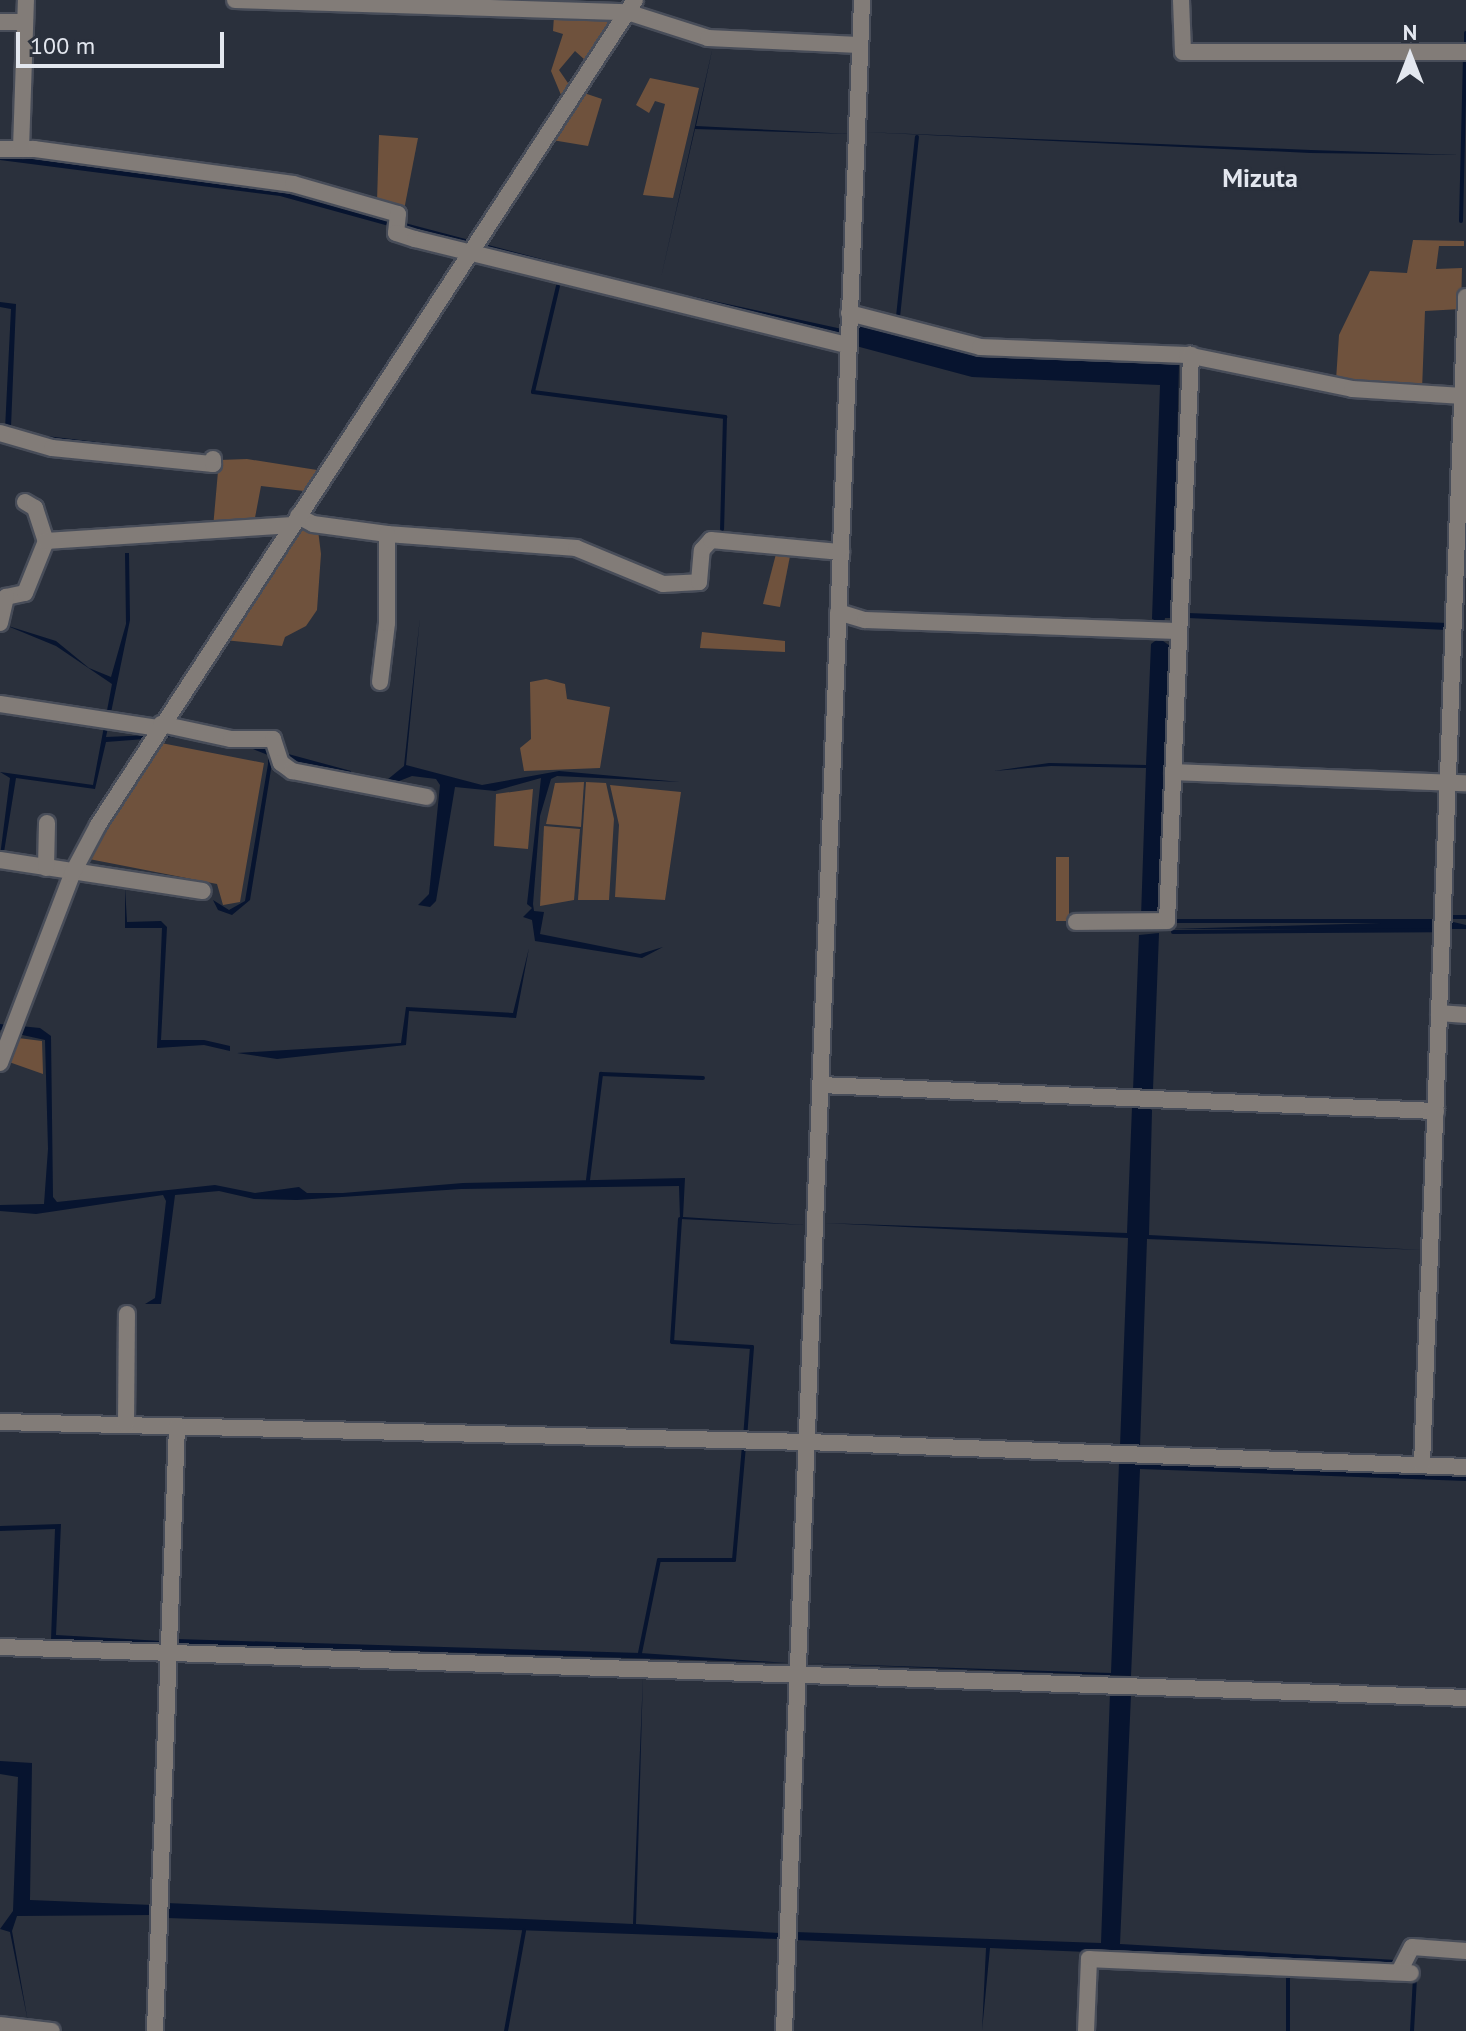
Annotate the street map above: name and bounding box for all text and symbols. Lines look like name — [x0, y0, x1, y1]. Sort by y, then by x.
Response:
scale bar — [20, 16, 228, 66]
north arrow — [1370, 16, 1450, 96]
text: N — [1403, 18, 1417, 46]
text: 100 m — [30, 30, 95, 61]
district label: Mizuta — [1222, 162, 1298, 194]

